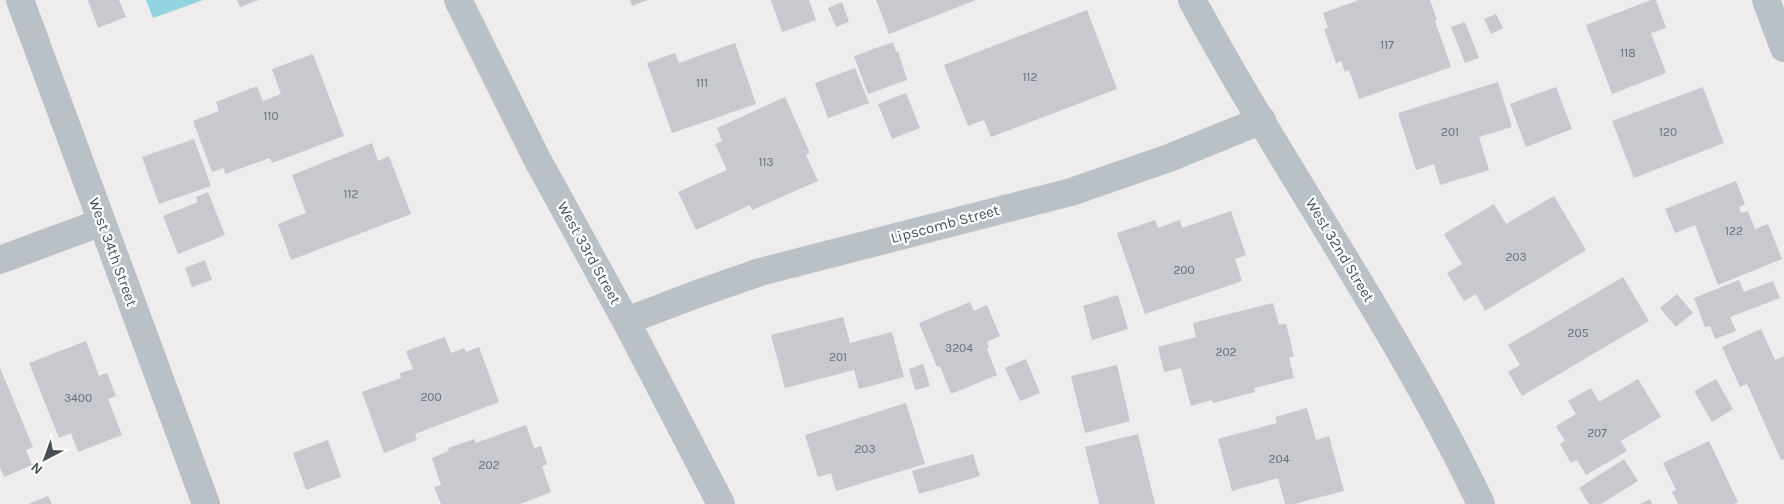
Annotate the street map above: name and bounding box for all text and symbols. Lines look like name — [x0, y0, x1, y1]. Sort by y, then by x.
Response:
house number: 117 — [1380, 38, 1394, 52]
house number: 118 — [1620, 46, 1636, 60]
house number: 112 — [1023, 70, 1037, 84]
house number: 111 — [696, 76, 708, 90]
house number: 110 — [263, 109, 279, 123]
house number: 201 — [1441, 125, 1459, 139]
house number: 120 — [1659, 125, 1677, 139]
house number: 113 — [758, 155, 774, 169]
house number: 112 — [344, 187, 358, 201]
street label: West 34th Street — [85, 195, 141, 309]
street label: West 32nd Street — [1302, 195, 1378, 305]
street label: West 33rd Street — [553, 199, 625, 308]
street label: Lipscomb Street — [889, 201, 1002, 247]
house number: 122 — [1725, 224, 1743, 238]
house number: 203 — [1505, 250, 1527, 264]
house number: 200 — [1173, 263, 1195, 277]
house number: 205 — [1568, 326, 1589, 340]
house number: 3204 — [945, 341, 973, 355]
house number: 202 — [1215, 345, 1237, 359]
house number: 201 — [829, 350, 847, 364]
house number: 200 — [420, 390, 442, 404]
house number: 3400 — [64, 391, 92, 405]
house number: 207 — [1587, 426, 1607, 440]
north arrow — [20, 434, 70, 484]
house number: 203 — [854, 442, 876, 456]
house number: 204 — [1269, 452, 1290, 466]
house number: 202 — [478, 458, 500, 472]
text: N — [27, 459, 46, 478]

